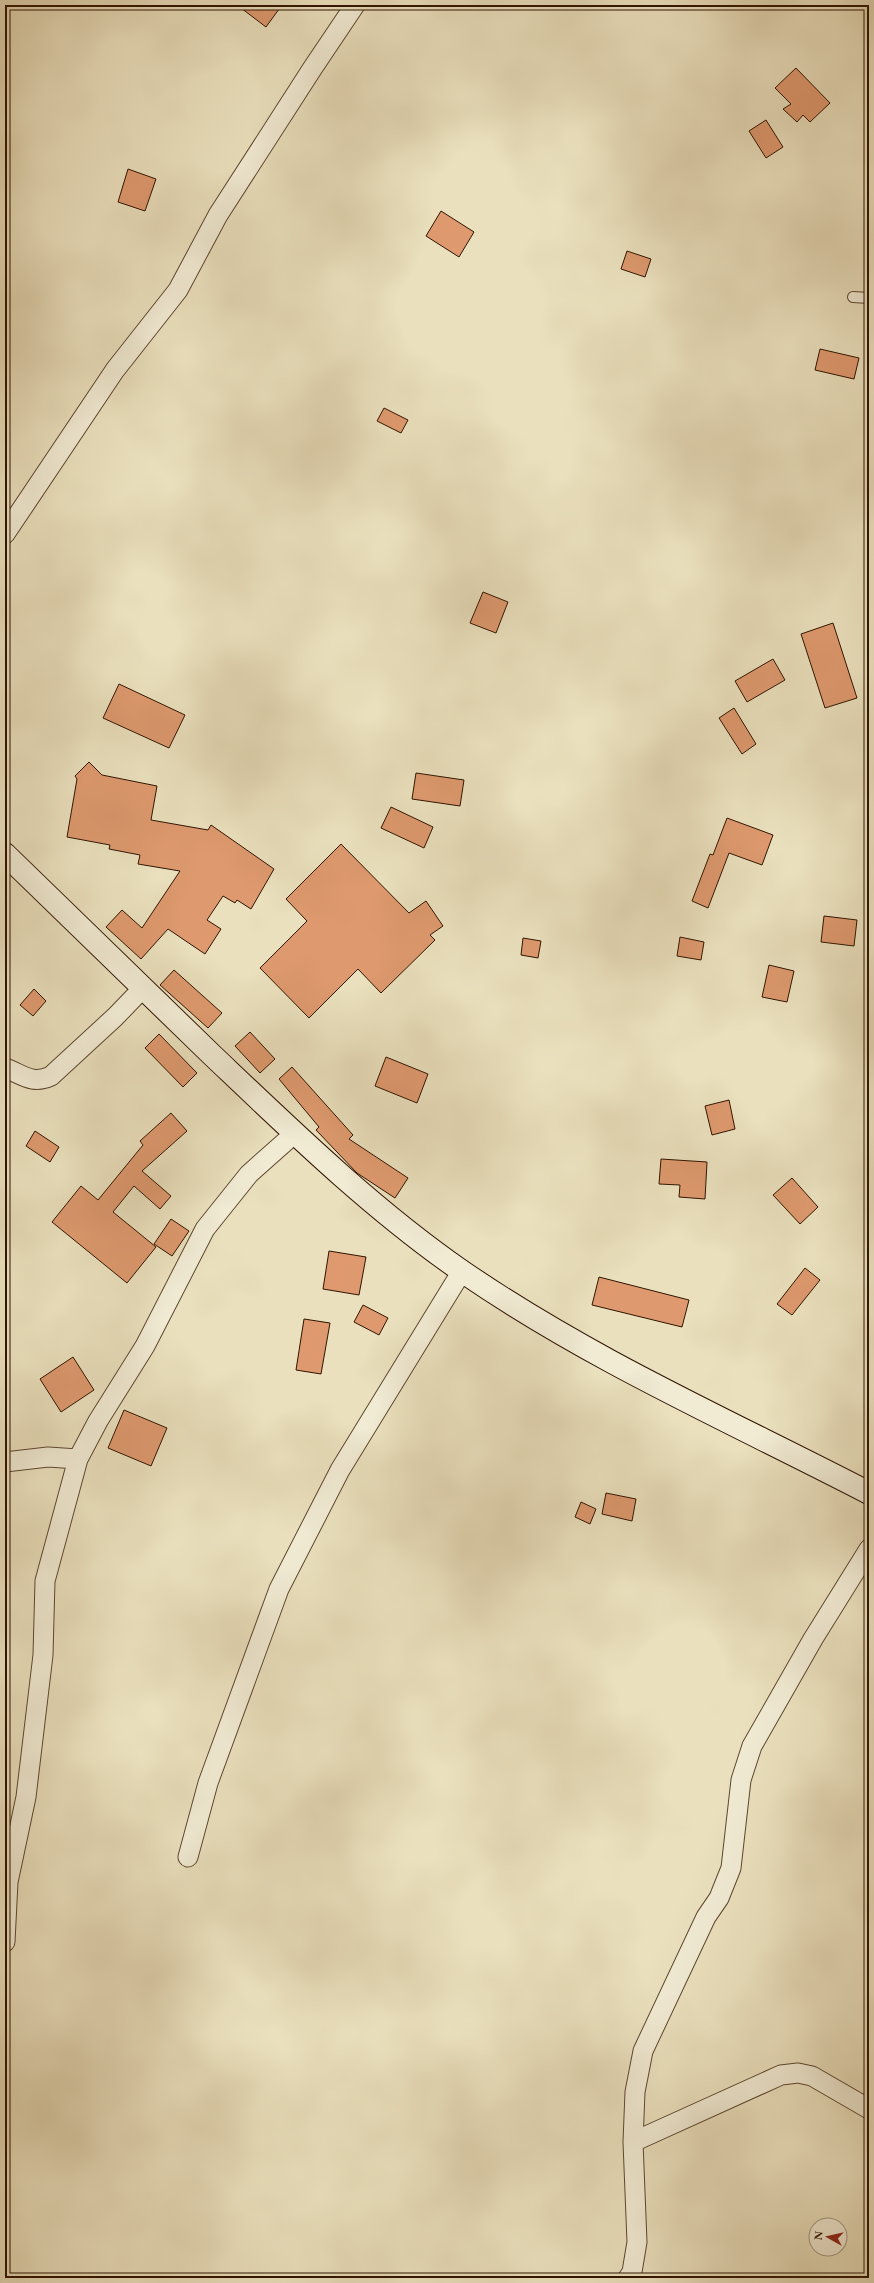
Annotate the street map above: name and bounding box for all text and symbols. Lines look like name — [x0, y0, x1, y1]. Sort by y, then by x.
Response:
north arrow — [808, 2217, 848, 2257]
text: N — [811, 2230, 826, 2241]

